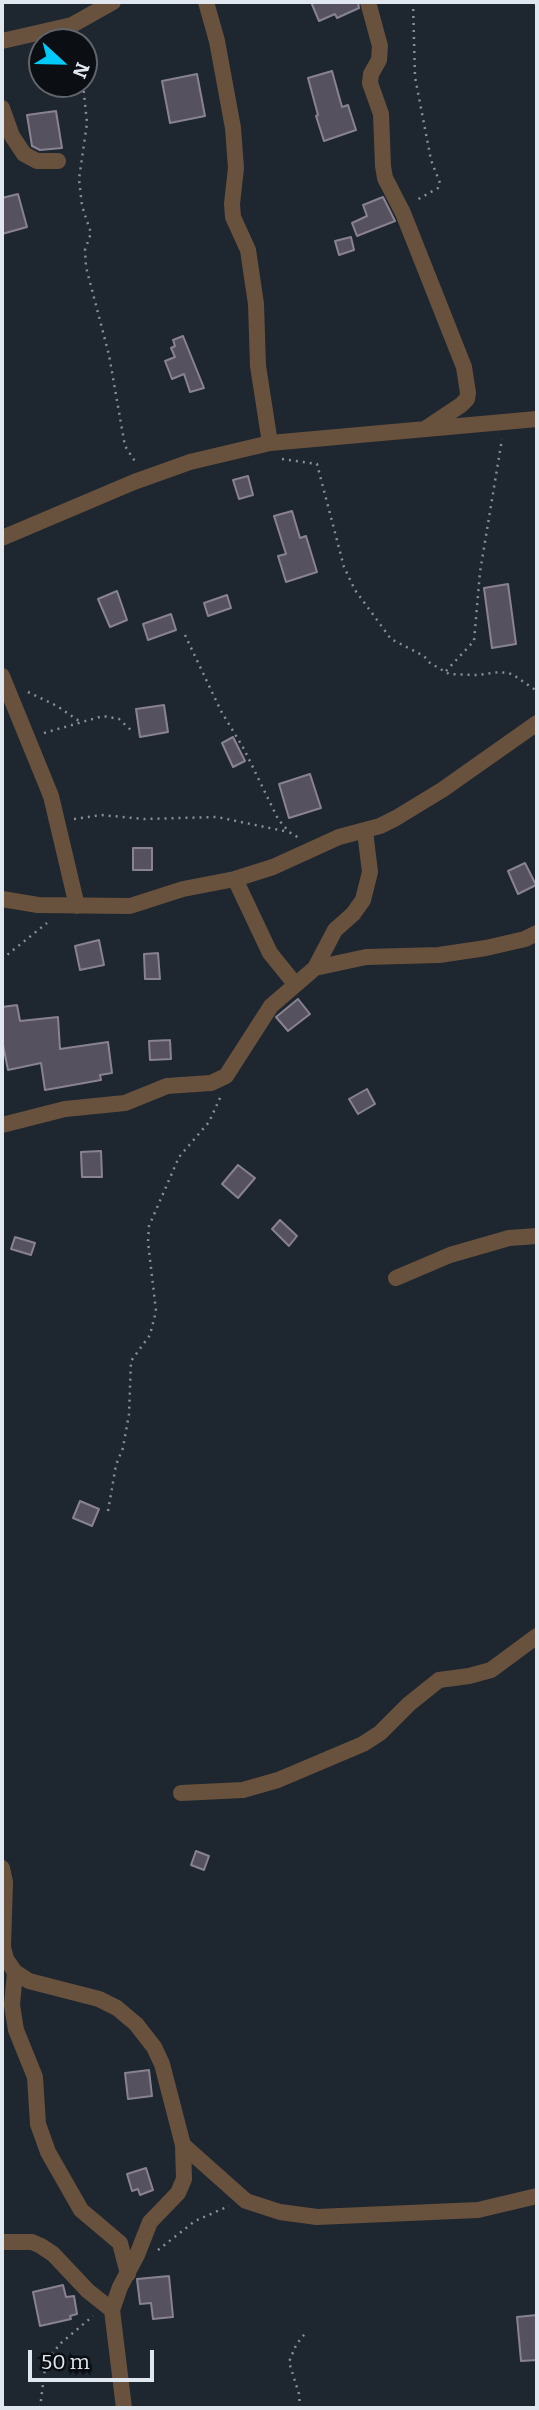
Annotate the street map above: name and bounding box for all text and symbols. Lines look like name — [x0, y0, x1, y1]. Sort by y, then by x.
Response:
north arrow — [28, 28, 98, 98]
text: N — [68, 59, 94, 81]
scale bar — [32, 2336, 158, 2380]
text: 50 m — [41, 2349, 90, 2375]

